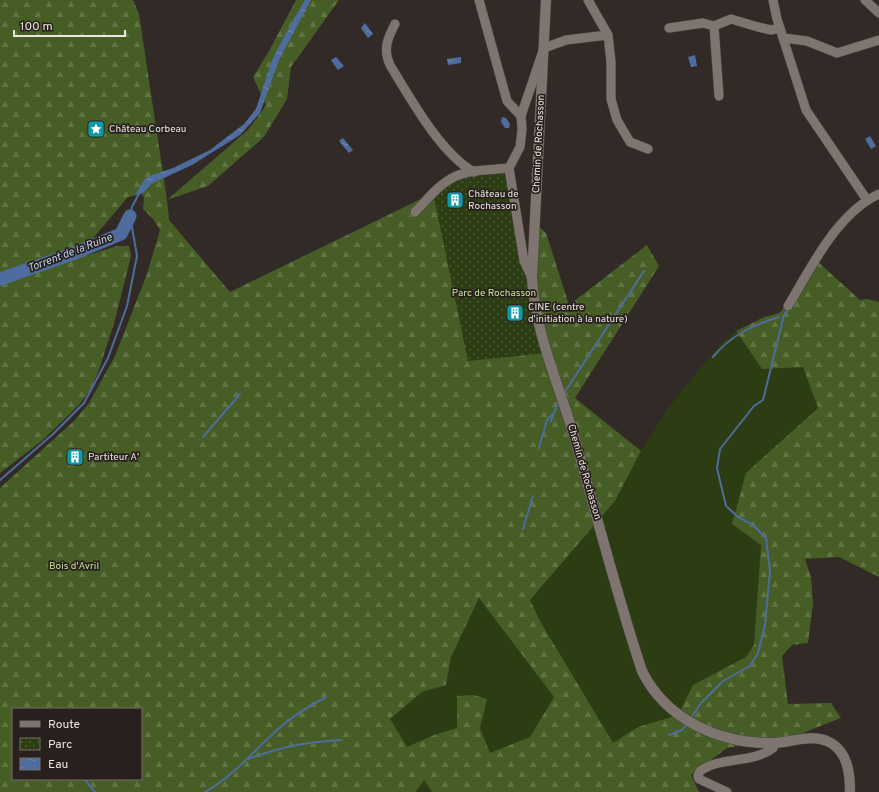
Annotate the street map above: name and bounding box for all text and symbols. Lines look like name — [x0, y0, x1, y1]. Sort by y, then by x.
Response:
scale bar — [14, 12, 125, 38]
text: 100 m — [20, 19, 53, 35]
street label: Chemin de Rochasson — [530, 94, 548, 194]
place icon: Château Corbeau — [86, 119, 106, 139]
place label: Château Corbeau — [109, 123, 187, 136]
place label: Château de Rochasson — [468, 188, 519, 213]
building icon: Château de Rochasson — [445, 190, 465, 210]
water label: Torrent de la Ruine — [26, 230, 115, 276]
park label: Parc de Rochasson — [452, 287, 536, 300]
place label: CINE (centre d'initiation à la nature) — [528, 301, 628, 326]
building icon: CINE (centre d'initiation à la nature) — [505, 303, 525, 323]
street label: Chemin de Rochasson — [564, 423, 604, 521]
building icon: Partiteur A' — [65, 447, 85, 467]
place label: Partiteur A' — [88, 451, 139, 464]
park label: Bois d'Avril — [49, 560, 99, 573]
legend — [12, 708, 142, 780]
text: Route — [48, 717, 80, 733]
text: Parc — [48, 737, 72, 753]
text: Eau — [48, 757, 68, 773]

